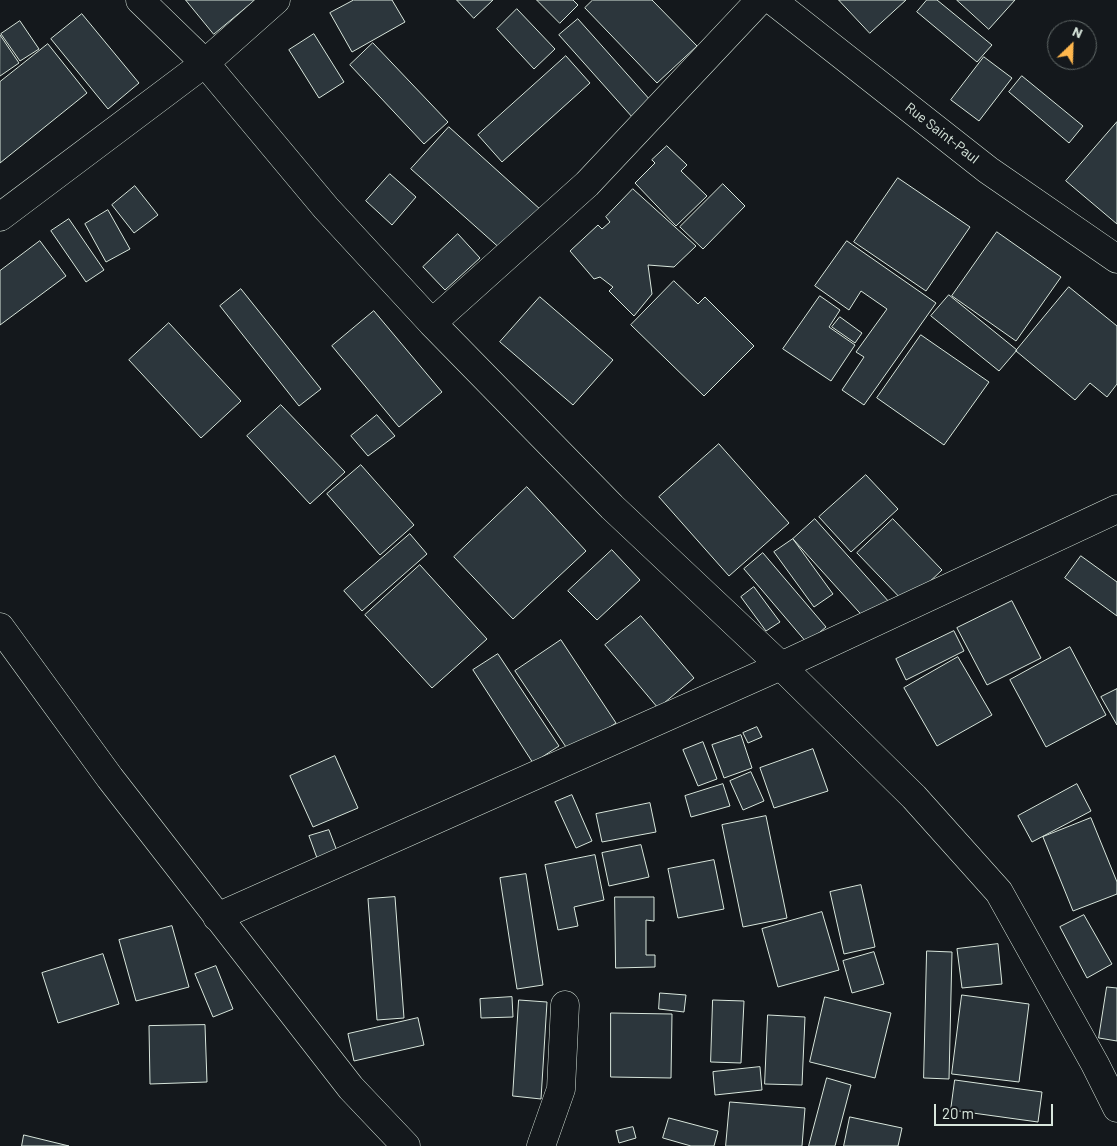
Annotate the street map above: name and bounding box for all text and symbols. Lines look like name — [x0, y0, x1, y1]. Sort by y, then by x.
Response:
north arrow — [1047, 20, 1097, 70]
text: N — [1070, 22, 1086, 41]
street label: Rue Saint-Paul — [902, 99, 982, 167]
scale bar — [937, 1094, 1056, 1126]
text: 20 m — [942, 1104, 974, 1122]

